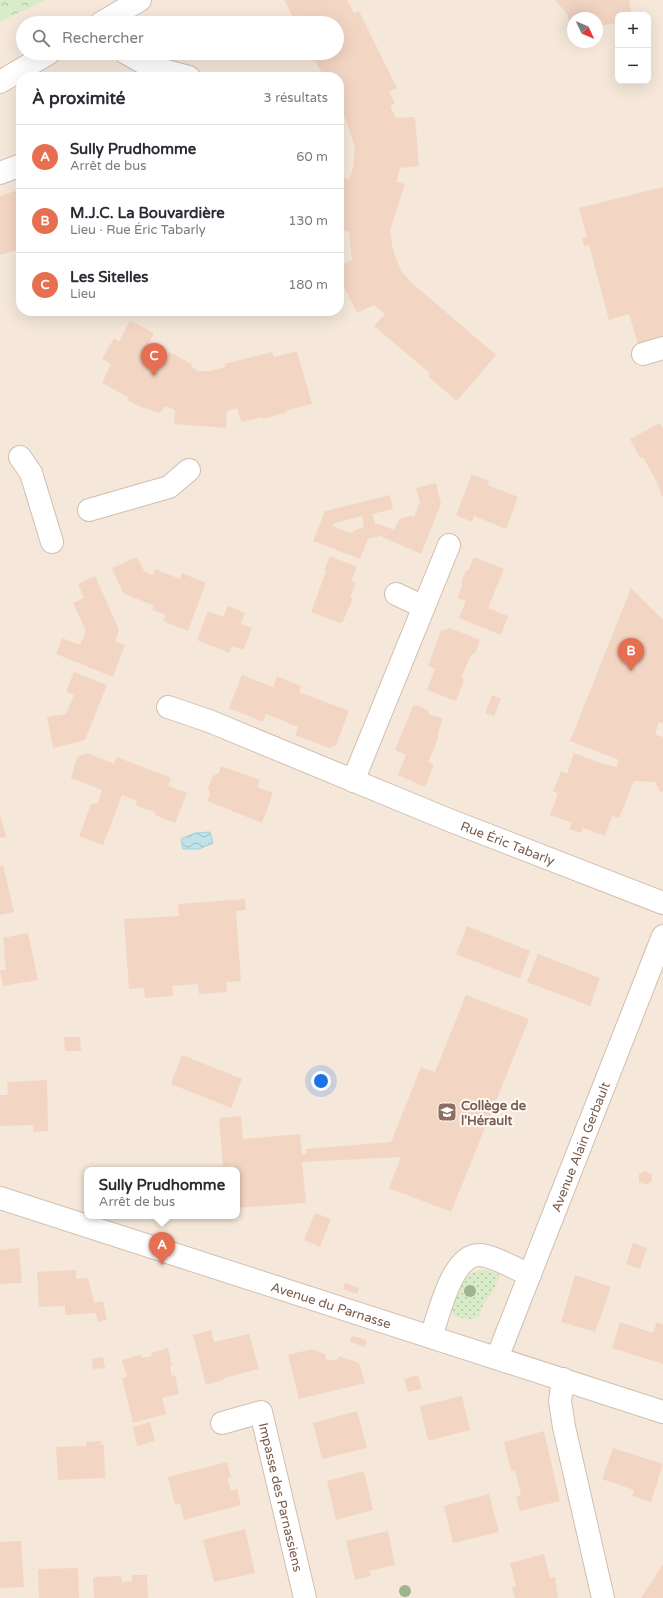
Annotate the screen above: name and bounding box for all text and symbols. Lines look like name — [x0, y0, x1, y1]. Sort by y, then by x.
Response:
north arrow — [567, 12, 603, 48]
map controls — [615, 12, 651, 84]
button: + — [615, 12, 651, 48]
search box — [16, 16, 344, 60]
icon: search — [30, 27, 52, 49]
text: Rechercher — [62, 29, 144, 47]
button: − — [615, 48, 651, 84]
text: À proximité — [32, 88, 125, 109]
text: 3 résultats — [264, 90, 328, 106]
text: Sully Prudhomme — [70, 140, 196, 158]
text: A — [40, 149, 50, 165]
text: 60 m — [296, 149, 328, 165]
text: Arrêt de bus — [70, 158, 146, 174]
text: M.J.C. La Bouvardière — [70, 204, 225, 222]
text: B — [40, 213, 50, 229]
text: 130 m — [288, 213, 328, 229]
text: Lieu · Rue Éric Tabarly — [70, 222, 206, 238]
text: Les Sitelles — [70, 268, 148, 286]
text: C — [40, 277, 50, 293]
text: 180 m — [288, 277, 328, 293]
text: Lieu — [70, 286, 96, 302]
pin: C — [141, 343, 167, 376]
pin: B — [618, 638, 644, 671]
street label: Rue Éric Tabarly — [458, 818, 557, 869]
your location — [311, 1071, 331, 1091]
street label: Avenue Alain Gerbault — [548, 1080, 614, 1214]
place label: Collège de l'Hérault — [461, 1098, 527, 1129]
school or university icon: Collège de l'Hérault — [436, 1101, 458, 1123]
popup — [84, 1167, 240, 1219]
text: Sully Prudhomme — [99, 1176, 225, 1194]
text: Arrêt de bus — [99, 1194, 175, 1210]
pin: A — [149, 1232, 175, 1265]
street label: Avenue du Parnasse — [269, 1279, 393, 1333]
street label: Impasse des Parnassiens — [255, 1421, 306, 1574]

